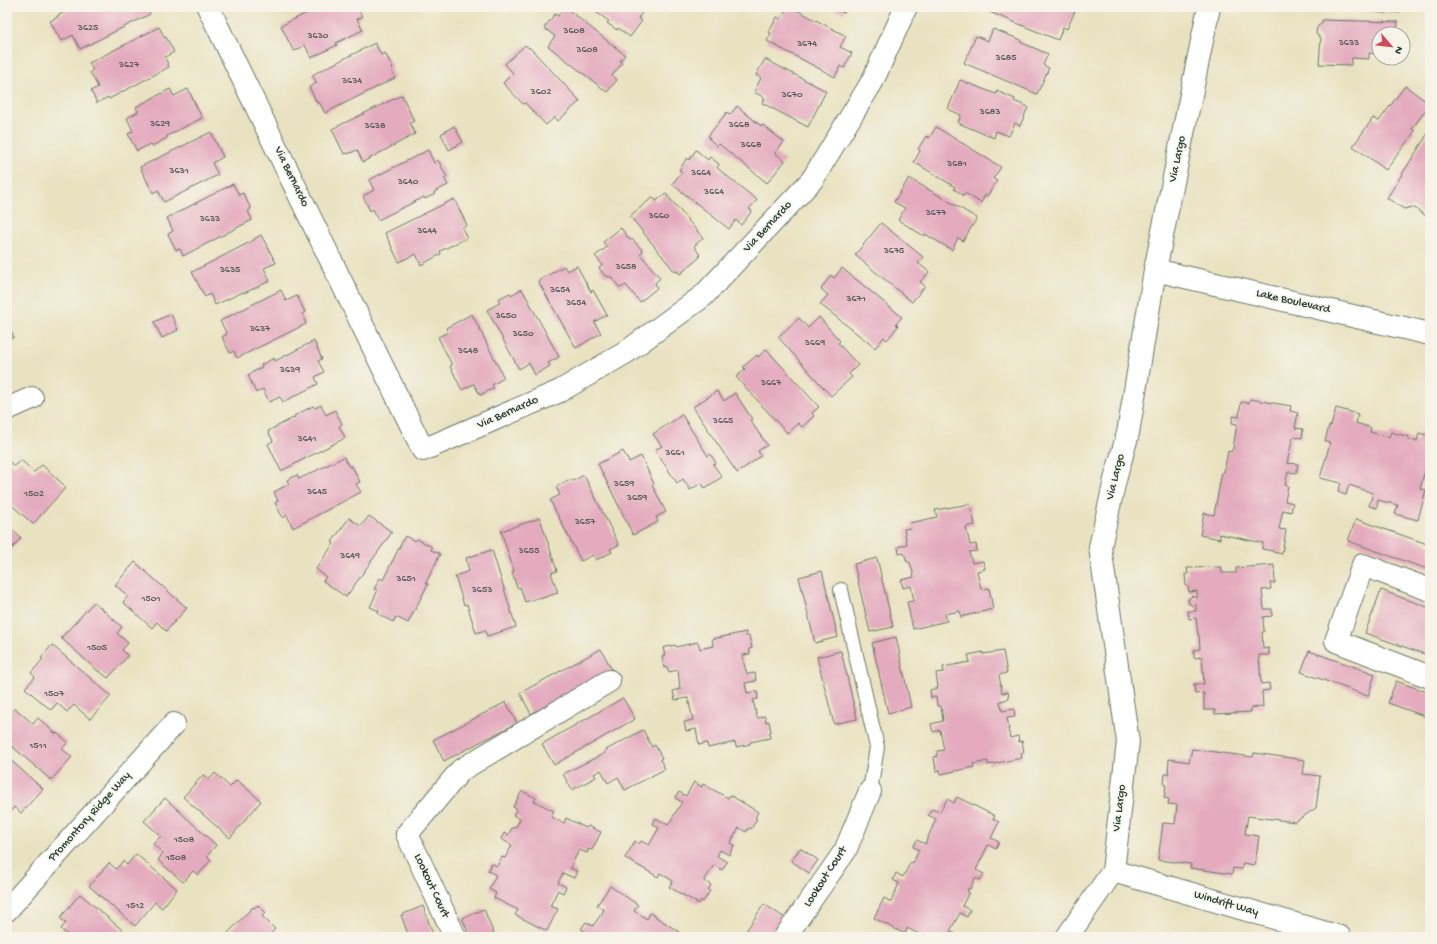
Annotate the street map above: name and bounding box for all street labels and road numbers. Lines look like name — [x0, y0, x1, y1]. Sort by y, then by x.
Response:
street label: Via Largo — [1166, 134, 1190, 184]
street label: Via Bernardo — [270, 144, 312, 209]
street label: Via Bernardo — [740, 198, 795, 256]
street label: Lake Boulevard — [1255, 287, 1332, 318]
street label: Via Bernardo — [474, 393, 541, 433]
street label: Via Largo — [1103, 452, 1128, 503]
street label: Promontory Ridge Way — [45, 769, 134, 866]
street label: Via Largo — [1110, 784, 1130, 833]
street label: Lookout Court — [801, 843, 851, 910]
street label: Lookout Court — [410, 852, 452, 921]
street label: Windrift Way — [1192, 888, 1260, 920]

